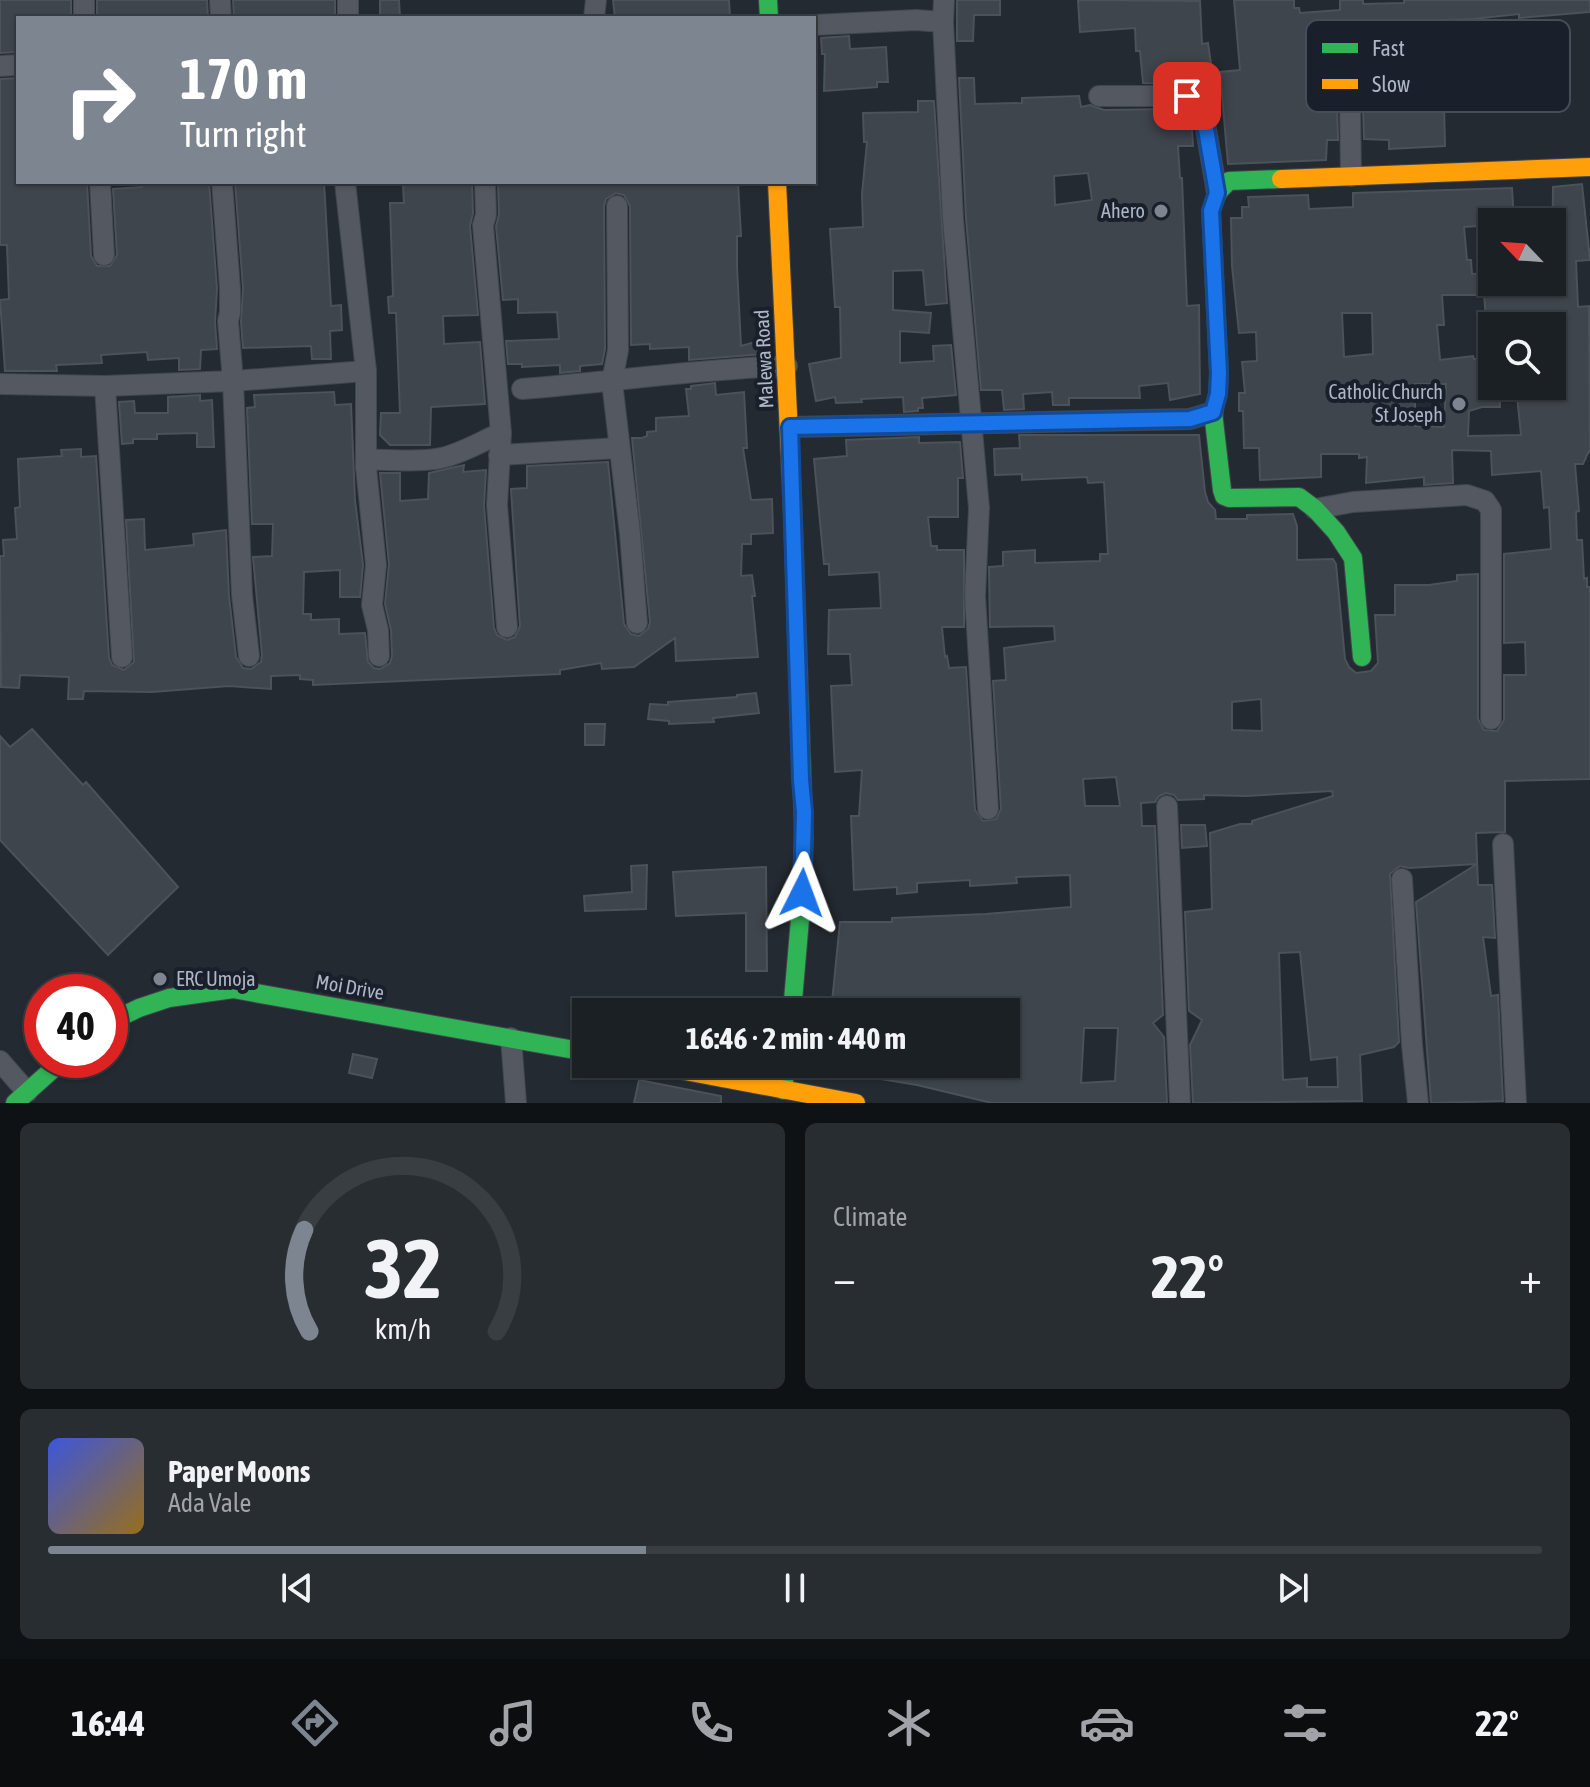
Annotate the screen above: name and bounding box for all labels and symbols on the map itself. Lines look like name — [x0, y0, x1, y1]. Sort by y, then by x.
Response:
legend — [1306, 20, 1570, 112]
text: Fast — [1372, 35, 1405, 61]
pin — [1153, 62, 1221, 130]
text: Slow — [1372, 71, 1410, 97]
place label: Ahero — [1101, 199, 1145, 222]
marker: Ahero — [1152, 202, 1170, 220]
north arrow — [1478, 208, 1566, 296]
street label: Malewa Road — [749, 309, 778, 409]
place label: Catholic Church St Joseph — [1328, 380, 1443, 426]
marker: Catholic Church St Joseph — [1450, 395, 1468, 413]
position arrow — [760, 851, 844, 935]
place label: ERC Umoja — [176, 967, 256, 990]
street label: Moi Drive — [314, 969, 386, 1004]
marker: ERC Umoja — [151, 970, 169, 988]
speed limit sign: 40 — [24, 974, 128, 1078]

